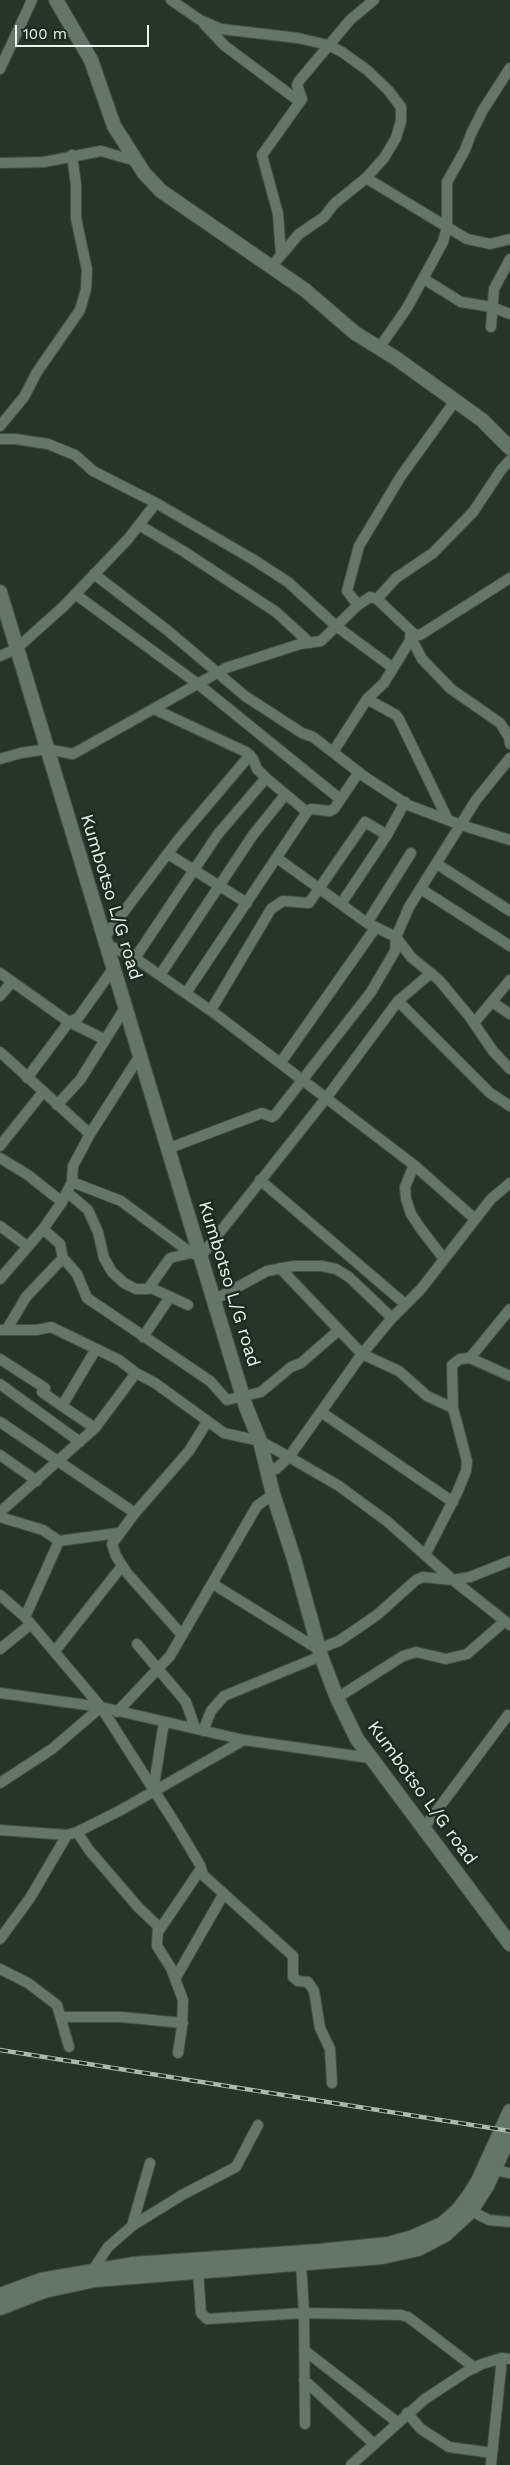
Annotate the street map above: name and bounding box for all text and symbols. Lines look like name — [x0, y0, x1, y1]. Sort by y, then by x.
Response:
scale bar — [18, 15, 151, 47]
text: 100 m — [23, 25, 67, 43]
street label: Kumbotso L/G road — [75, 811, 147, 983]
street label: Kumbotso L/G road — [193, 1198, 265, 1370]
street label: Kumbotso L/G road — [363, 1717, 481, 1869]

